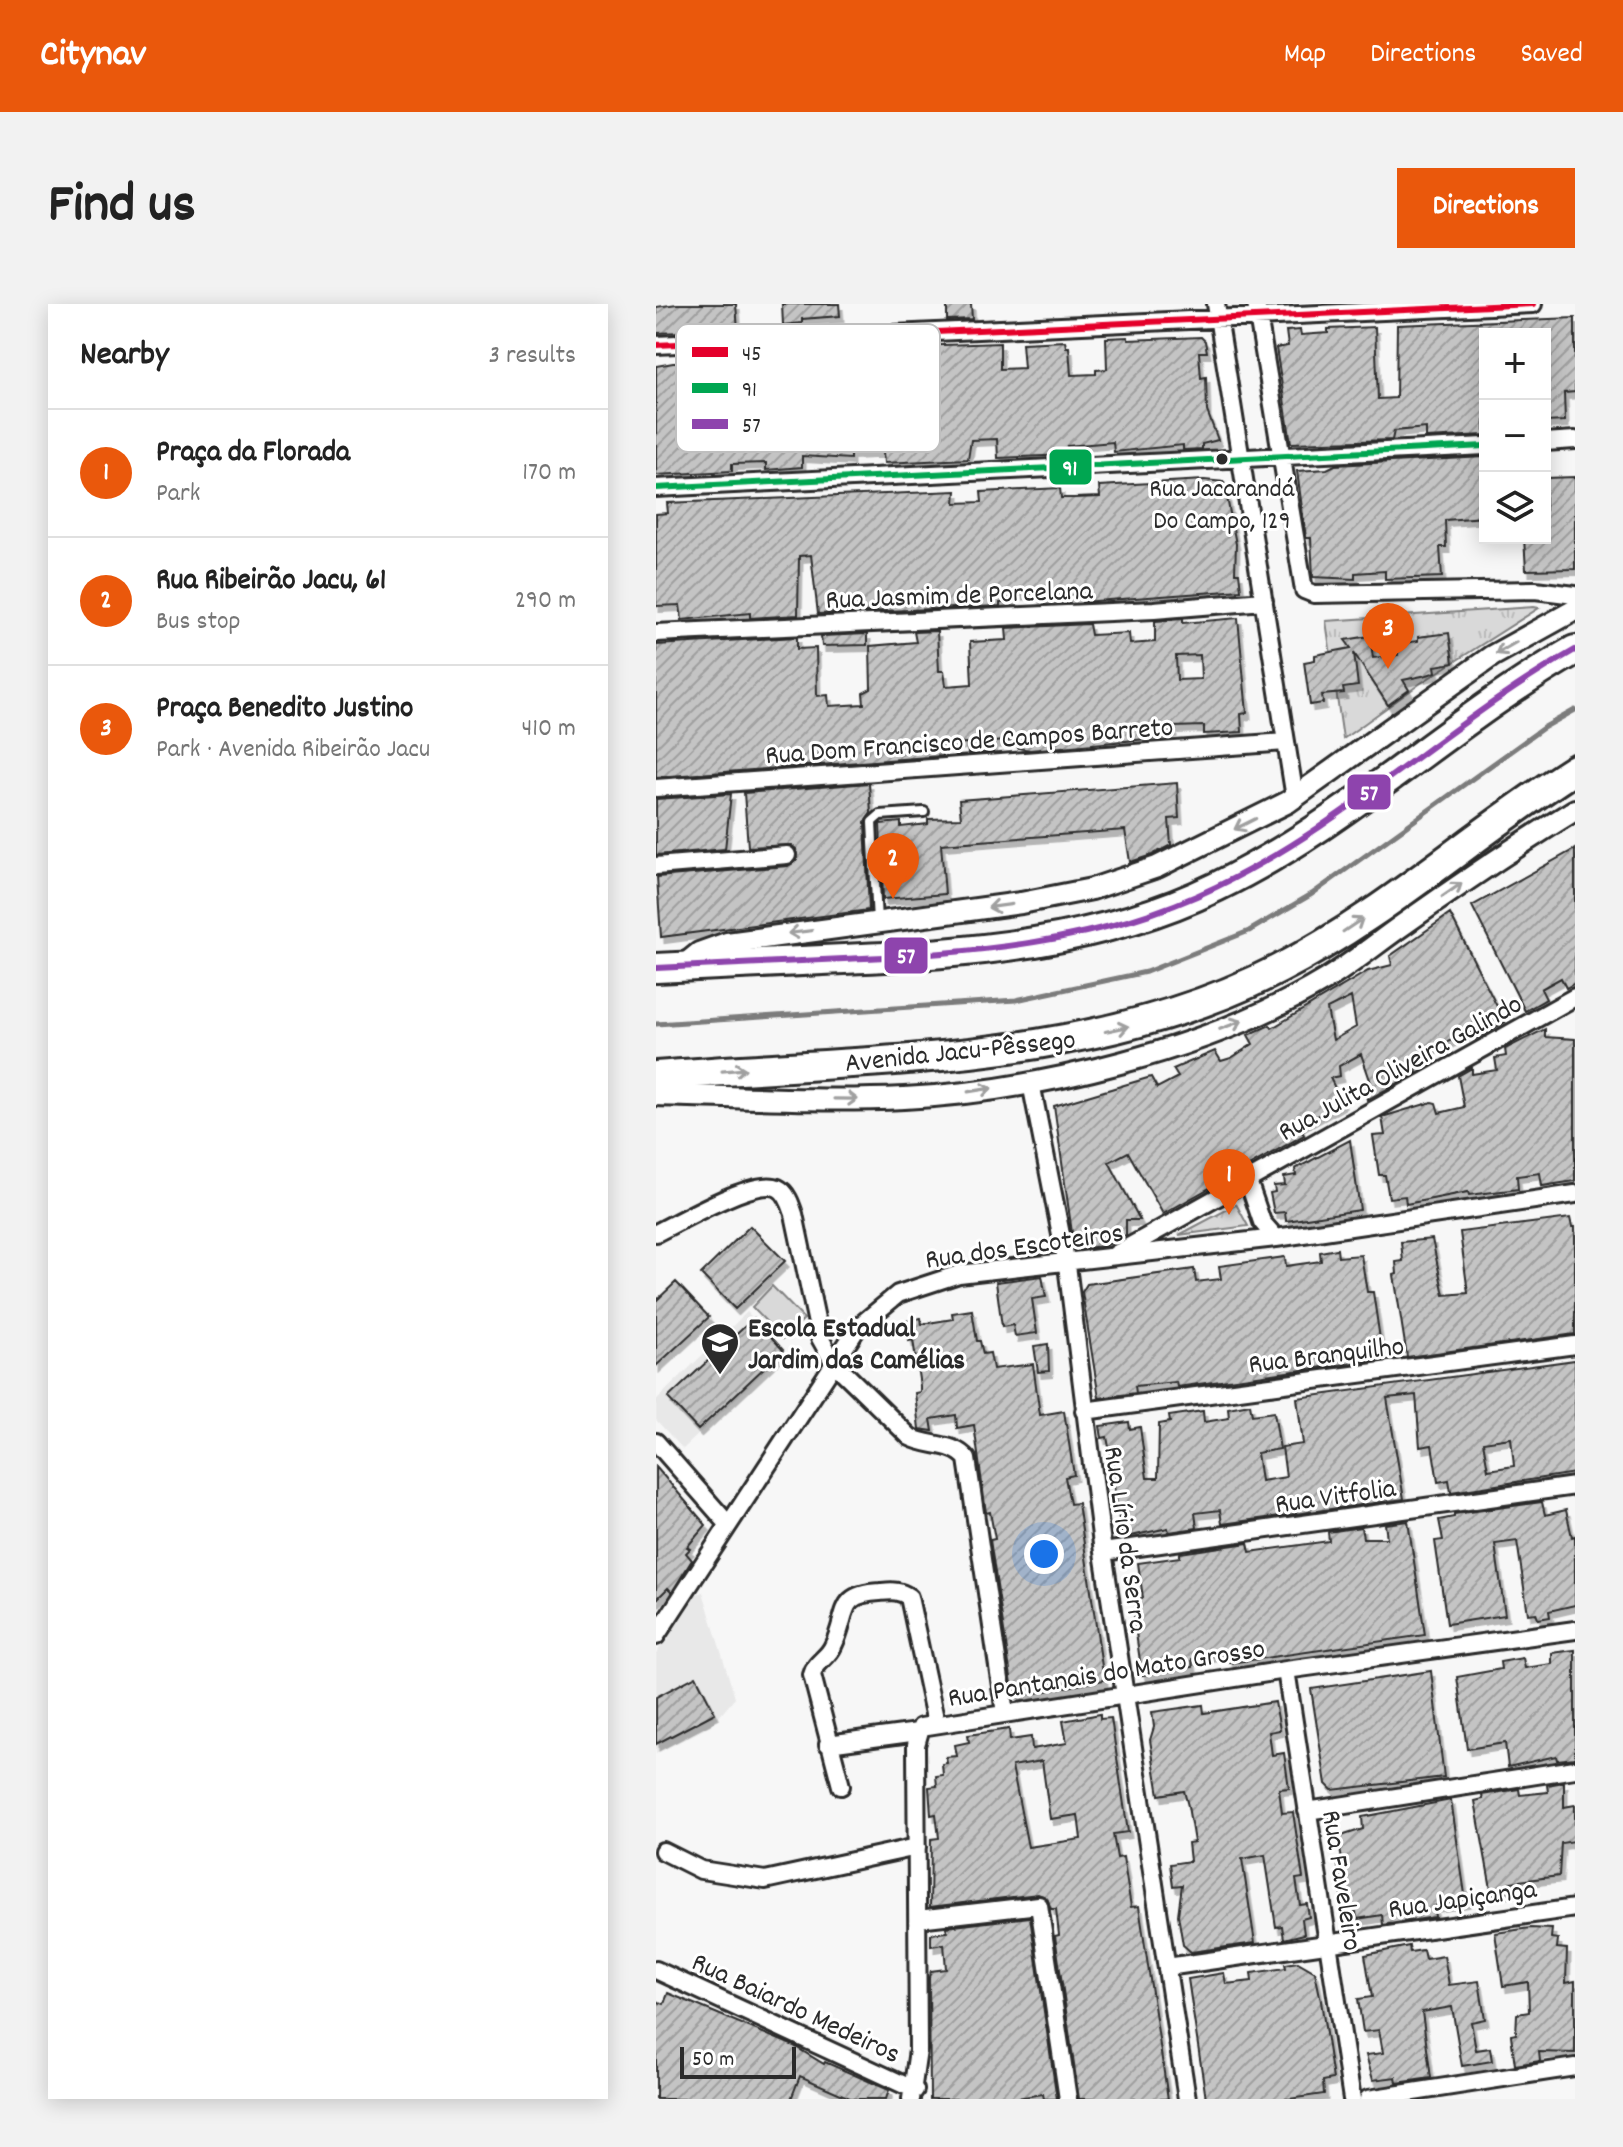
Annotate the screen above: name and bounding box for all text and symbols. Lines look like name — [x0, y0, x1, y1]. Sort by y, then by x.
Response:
text: Citynav — [40, 29, 146, 84]
text: Map — [1284, 36, 1326, 76]
text: Directions — [1370, 36, 1476, 76]
text: Saved — [1520, 36, 1583, 76]
text: Find us — [48, 168, 196, 248]
button: Directions — [1397, 168, 1575, 248]
legend — [676, 324, 940, 452]
map controls — [1479, 328, 1551, 544]
button: + — [1479, 328, 1551, 400]
text: Nearby — [80, 332, 169, 381]
text: 3 results — [489, 338, 576, 375]
text: 45 — [742, 340, 761, 371]
text: 91 — [742, 376, 757, 407]
button: − — [1479, 400, 1551, 472]
text: 57 — [742, 412, 761, 443]
text: Praça da Florada — [156, 433, 350, 476]
line badge: 91 — [1048, 448, 1093, 486]
marker: Rua Jacarandá Do Campo, 129 — [1214, 451, 1230, 467]
text: 1 — [103, 455, 109, 492]
text: 170 m — [522, 455, 576, 492]
text: 91 — [1063, 455, 1077, 486]
place label: Rua Jacarandá Do Campo, 129 — [1149, 472, 1295, 541]
button: layers — [1479, 472, 1551, 544]
text: Park — [156, 476, 200, 513]
text: Rua Ribeirão Jacu, 61 — [156, 561, 386, 604]
street label: Rua Jasmim de Porcelana — [825, 573, 1094, 623]
text: 2 — [100, 583, 112, 620]
text: 290 m — [515, 583, 576, 620]
pin: 3 — [1362, 603, 1414, 669]
text: Bus stop — [156, 604, 241, 641]
one-way arrow — [1495, 641, 1519, 656]
text: Praça Benedito Justino — [156, 689, 413, 732]
street label: Rua Dom Francisco de Campos Barreto — [764, 710, 1175, 778]
text: 3 — [100, 711, 112, 748]
text: 410 m — [522, 711, 576, 748]
text: Park · Avenida Ribeirão Jacu — [156, 732, 430, 769]
line badge: 57 — [1346, 773, 1392, 811]
text: 57 — [1360, 780, 1379, 811]
one-way arrow — [1234, 817, 1258, 833]
pin: 2 — [867, 833, 919, 899]
one-way arrow — [1441, 882, 1463, 898]
one-way arrow — [987, 898, 1014, 913]
one-way arrow — [1341, 917, 1363, 933]
one-way arrow — [787, 925, 813, 940]
line badge: 57 — [883, 936, 929, 975]
text: 57 — [897, 943, 916, 974]
street label: Rua Julita Oliveira Galindo — [1272, 987, 1531, 1154]
one-way arrow — [1218, 1017, 1243, 1031]
one-way arrow — [1103, 1021, 1129, 1036]
street label: Avenida Jacu-Pêssego — [843, 1022, 1078, 1086]
one-way arrow — [720, 1062, 747, 1077]
one-way arrow — [967, 1082, 992, 1097]
one-way arrow — [832, 1091, 859, 1106]
pin: 1 — [1203, 1149, 1255, 1215]
street label: Rua dos Escoteiros — [923, 1215, 1126, 1283]
place label: Escola Estadual Jardim das Camélias — [748, 1311, 965, 1383]
school or university icon: Escola Estadual Jardim das Camélias — [699, 1321, 741, 1376]
street label: Rua Branquilho — [1246, 1329, 1407, 1387]
street label: Rua Lírio da Serra — [1090, 1444, 1156, 1636]
street label: Rua Vitfolia — [1273, 1471, 1399, 1527]
your location — [1024, 1534, 1064, 1574]
street label: Rua Pantanais do Mato Grosso — [945, 1631, 1268, 1721]
street label: Rua Faveleiro — [1308, 1808, 1370, 1954]
street label: Rua Japiçanga — [1386, 1872, 1540, 1932]
street label: Rua Baiardo Medeiros — [684, 1945, 906, 2076]
scale bar — [680, 2043, 796, 2079]
text: 50 m — [692, 2045, 734, 2076]

